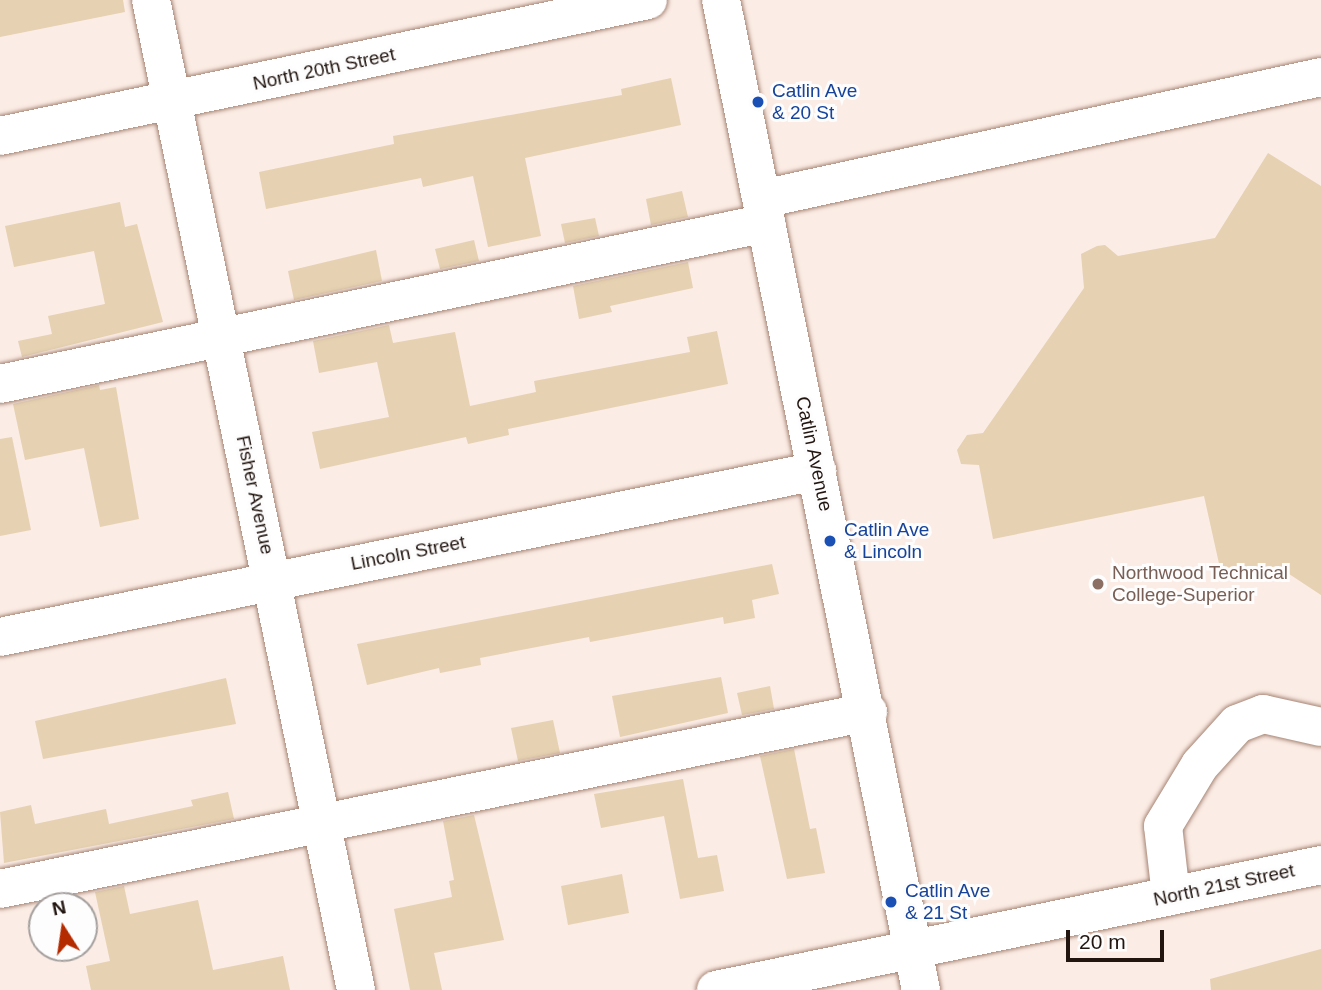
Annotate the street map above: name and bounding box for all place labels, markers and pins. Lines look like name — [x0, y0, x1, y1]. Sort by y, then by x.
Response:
place label: Catlin Ave & 20 St — [772, 80, 858, 124]
marker: Catlin Ave & 20 St — [750, 94, 766, 110]
place label: Catlin Ave & Lincoln — [844, 519, 930, 563]
marker: Catlin Ave & Lincoln — [822, 533, 838, 549]
place label: Northwood Technical College-Superior — [1112, 562, 1288, 606]
marker: Northwood Technical College-Superior — [1090, 576, 1106, 592]
place label: Catlin Ave & 21 St — [905, 880, 991, 924]
marker: Catlin Ave & 21 St — [883, 894, 899, 910]

